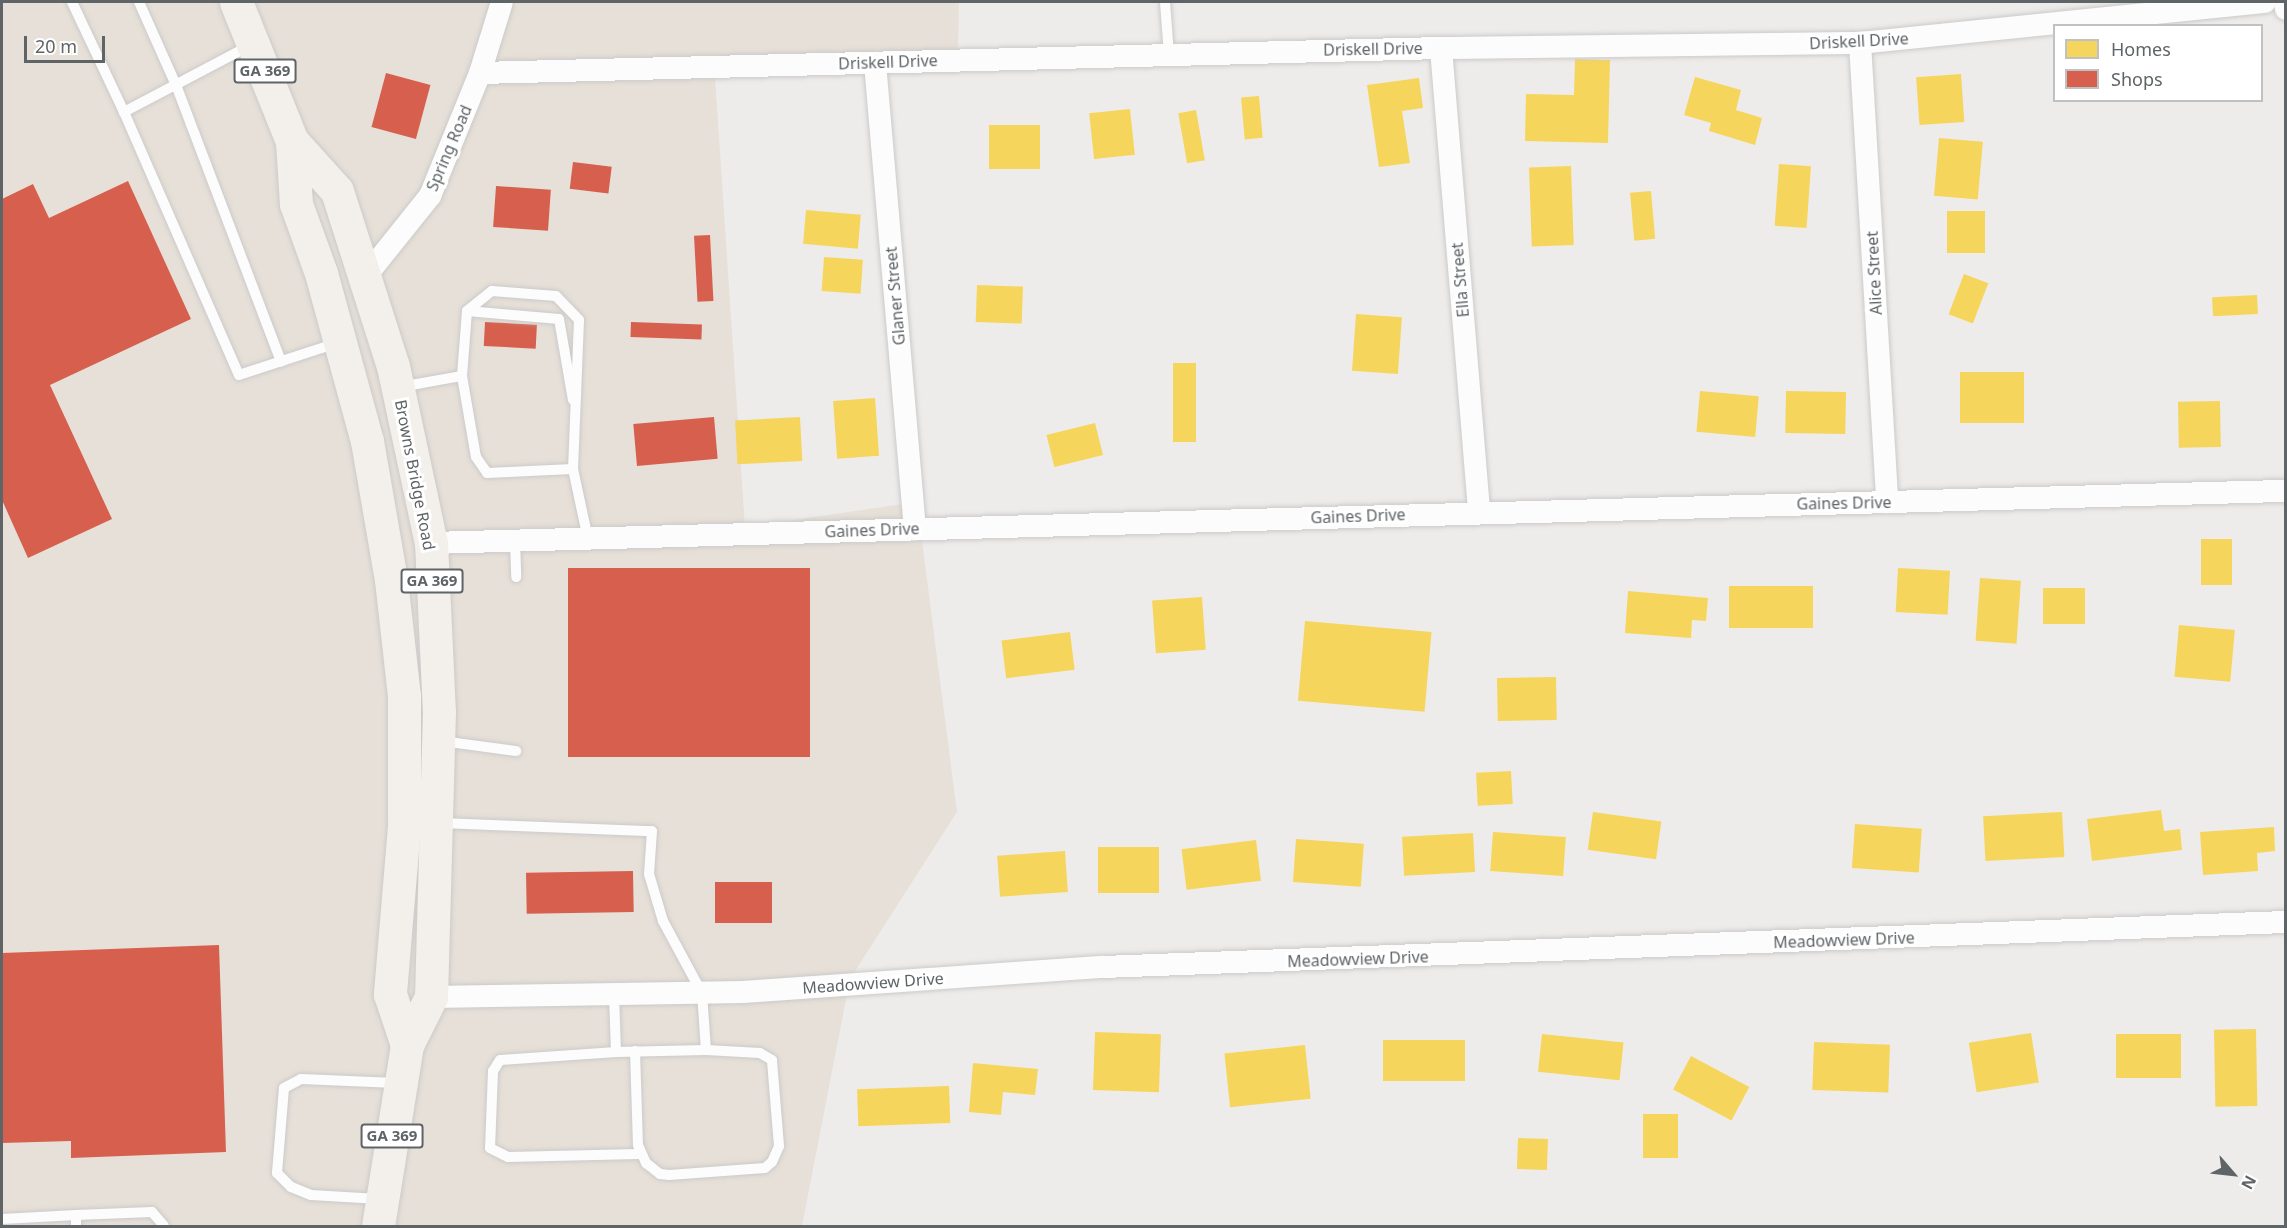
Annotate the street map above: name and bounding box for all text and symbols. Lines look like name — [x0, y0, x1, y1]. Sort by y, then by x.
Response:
scale bar — [27, 24, 108, 62]
legend — [2053, 24, 2263, 102]
street label: Driskell Drive — [1809, 29, 1909, 53]
text: 20 m — [35, 34, 77, 58]
text: Homes — [2111, 37, 2171, 61]
street label: Driskell Drive — [1323, 39, 1423, 59]
street label: Driskell Drive — [838, 51, 938, 73]
road number: GA 369 — [234, 59, 296, 83]
text: Shops — [2111, 67, 2163, 91]
street label: Spring Road — [422, 102, 476, 194]
street label: Alice Street — [1862, 231, 1886, 315]
street label: Ella Street — [1447, 242, 1473, 318]
street label: Glaner Street — [881, 246, 909, 346]
street label: Browns Bridge Road — [391, 398, 439, 552]
street label: Gaines Drive — [1796, 493, 1892, 513]
street label: Gaines Drive — [1310, 505, 1406, 527]
street label: Gaines Drive — [824, 519, 920, 541]
road number: GA 369 — [400, 569, 464, 593]
street label: Meadowview Drive — [1773, 928, 1915, 952]
street label: Meadowview Drive — [1287, 947, 1429, 971]
street label: Meadowview Drive — [802, 968, 944, 998]
road number: GA 369 — [360, 1124, 424, 1148]
north arrow — [2203, 1144, 2263, 1204]
text: N — [2236, 1172, 2262, 1193]

